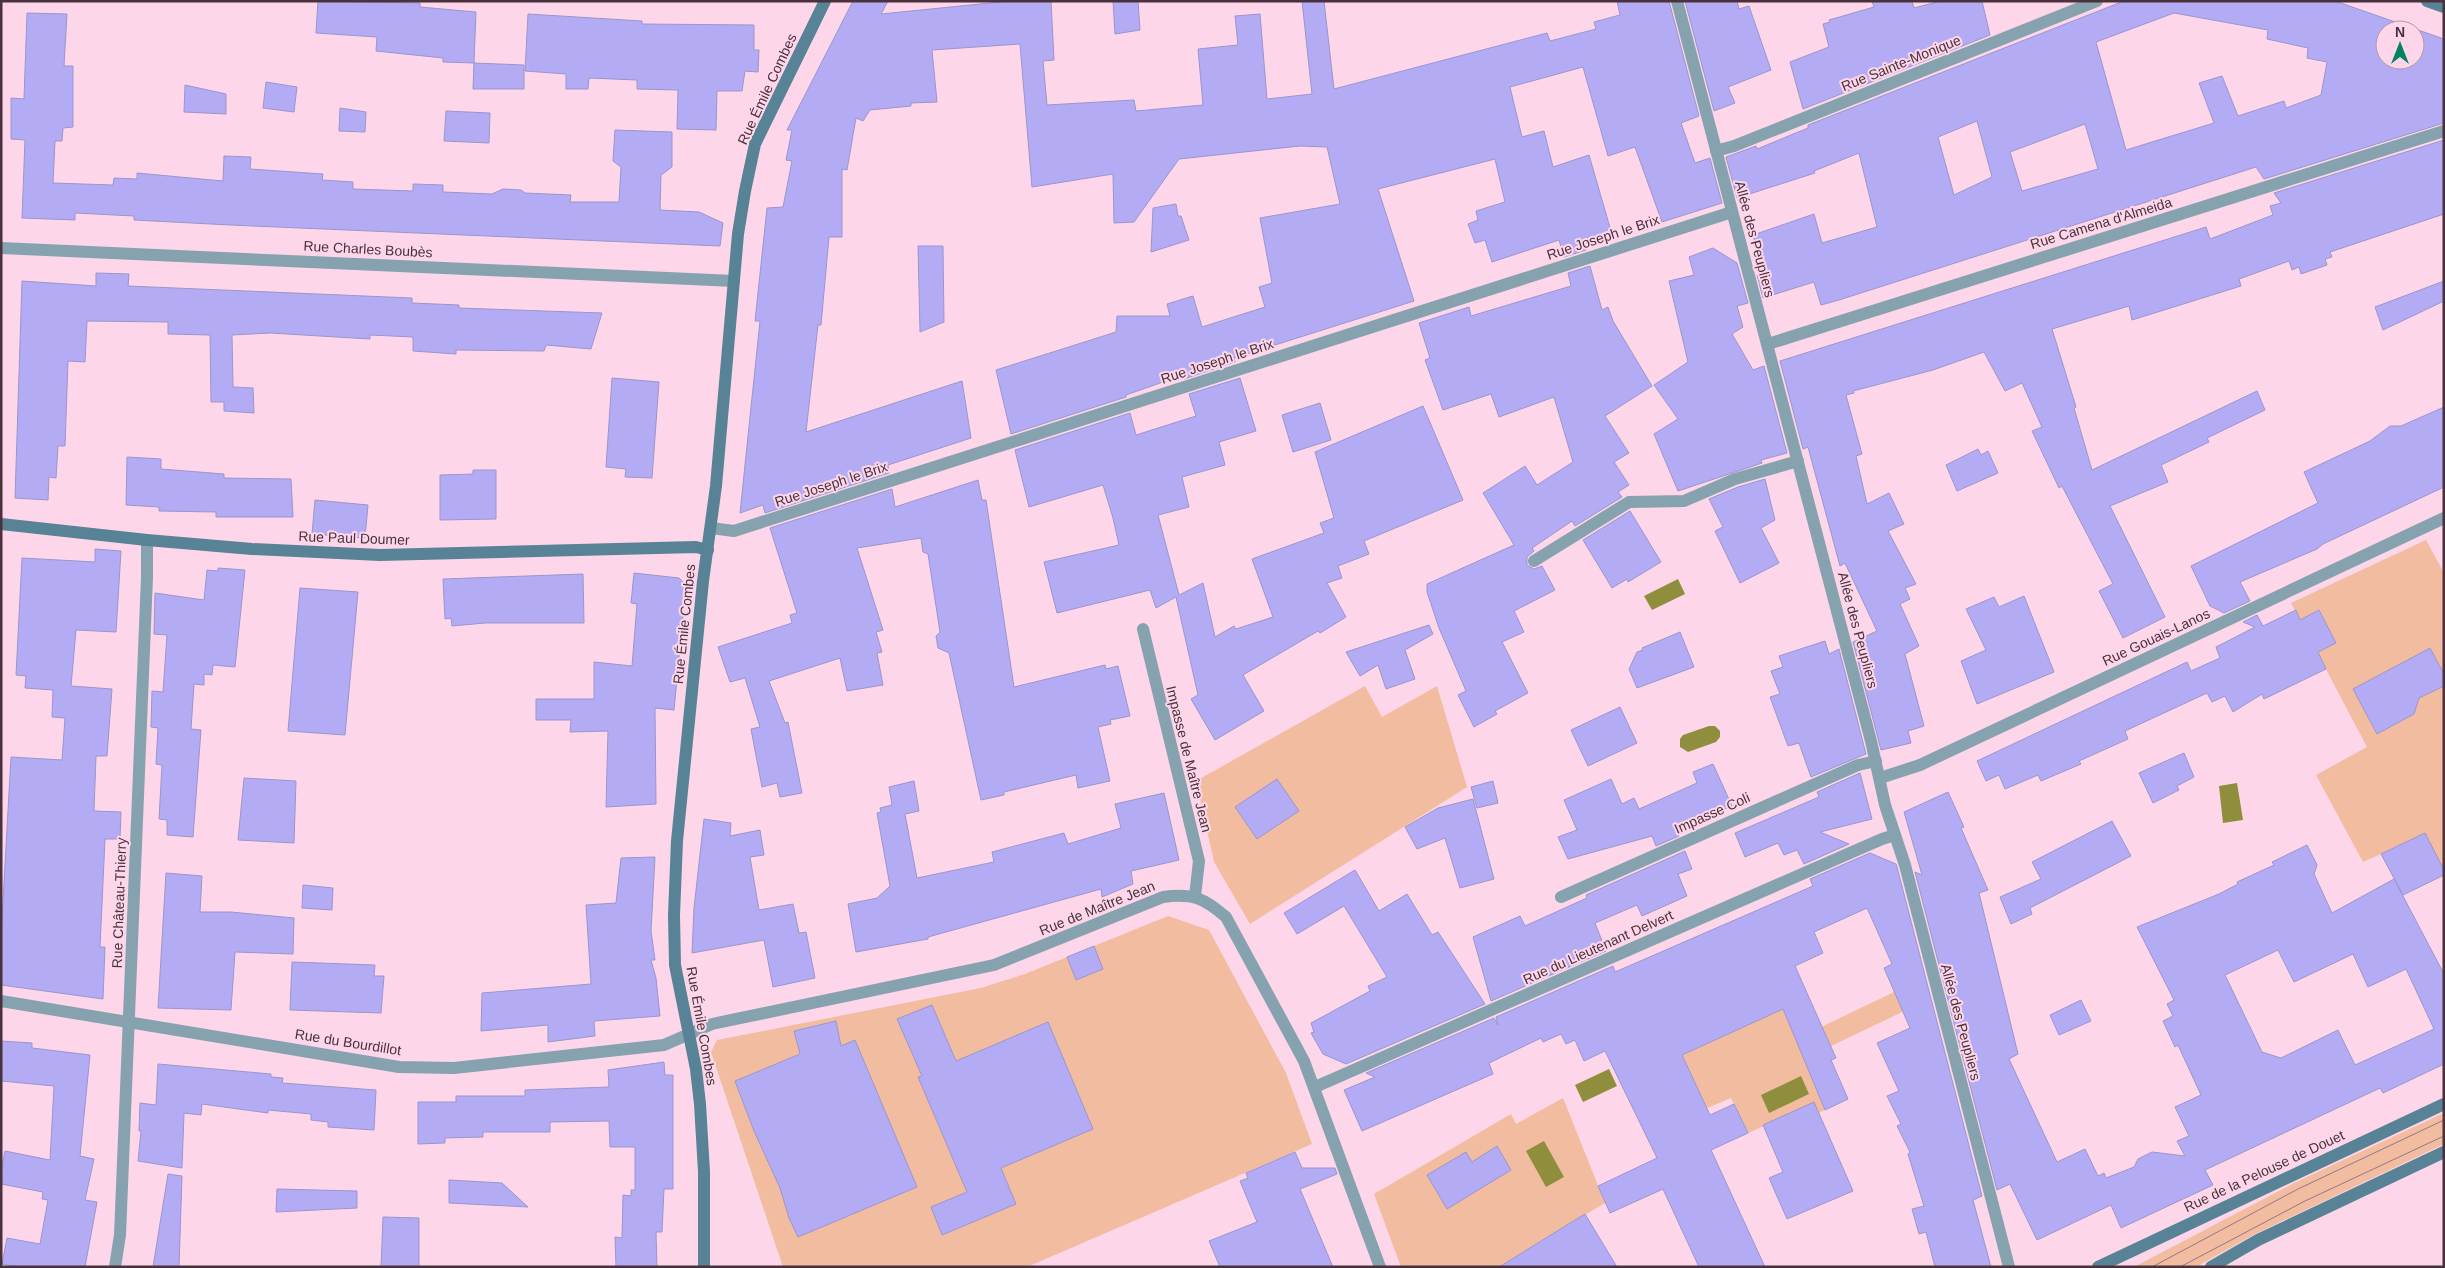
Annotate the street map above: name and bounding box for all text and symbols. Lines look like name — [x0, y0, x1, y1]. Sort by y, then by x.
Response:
north arrow — [2375, 20, 2425, 70]
text: N — [2395, 24, 2405, 40]
street label: Rue Émile Combes — [734, 31, 800, 147]
street label: Rue Sainte-Monique — [1839, 32, 1963, 94]
street label: Allée des Peupliers — [1732, 179, 1778, 299]
street label: Rue Camena d'Almeida — [2028, 194, 2174, 252]
street label: Rue Joseph le Brix — [1545, 211, 1661, 263]
street label: Rue Charles Boubès — [303, 238, 433, 260]
street label: Rue Joseph le Brix — [1159, 335, 1275, 387]
street label: Rue Joseph le Brix — [773, 458, 889, 510]
street label: Rue Paul Doumer — [298, 528, 410, 548]
street label: Rue Émile Combes — [670, 563, 698, 685]
street label: Allée des Peupliers — [1835, 570, 1881, 690]
street label: Rue Gouais-Lanos — [2100, 605, 2212, 669]
street label: Impasse de Maître Jean — [1163, 684, 1215, 834]
street label: Impasse Coli — [1672, 789, 1752, 837]
street label: Rue Château-Thierry — [109, 837, 129, 969]
street label: Rue de Maître Jean — [1037, 878, 1157, 938]
street label: Rue du Lieutenant Delvert — [1520, 907, 1676, 987]
street label: Allée des Peupliers — [1938, 962, 1984, 1082]
street label: Rue Émile Combes — [684, 965, 720, 1087]
street label: Rue du Bourdillot — [294, 1026, 402, 1058]
street label: Rue de la Pelouse de Douet — [2181, 1127, 2347, 1215]

